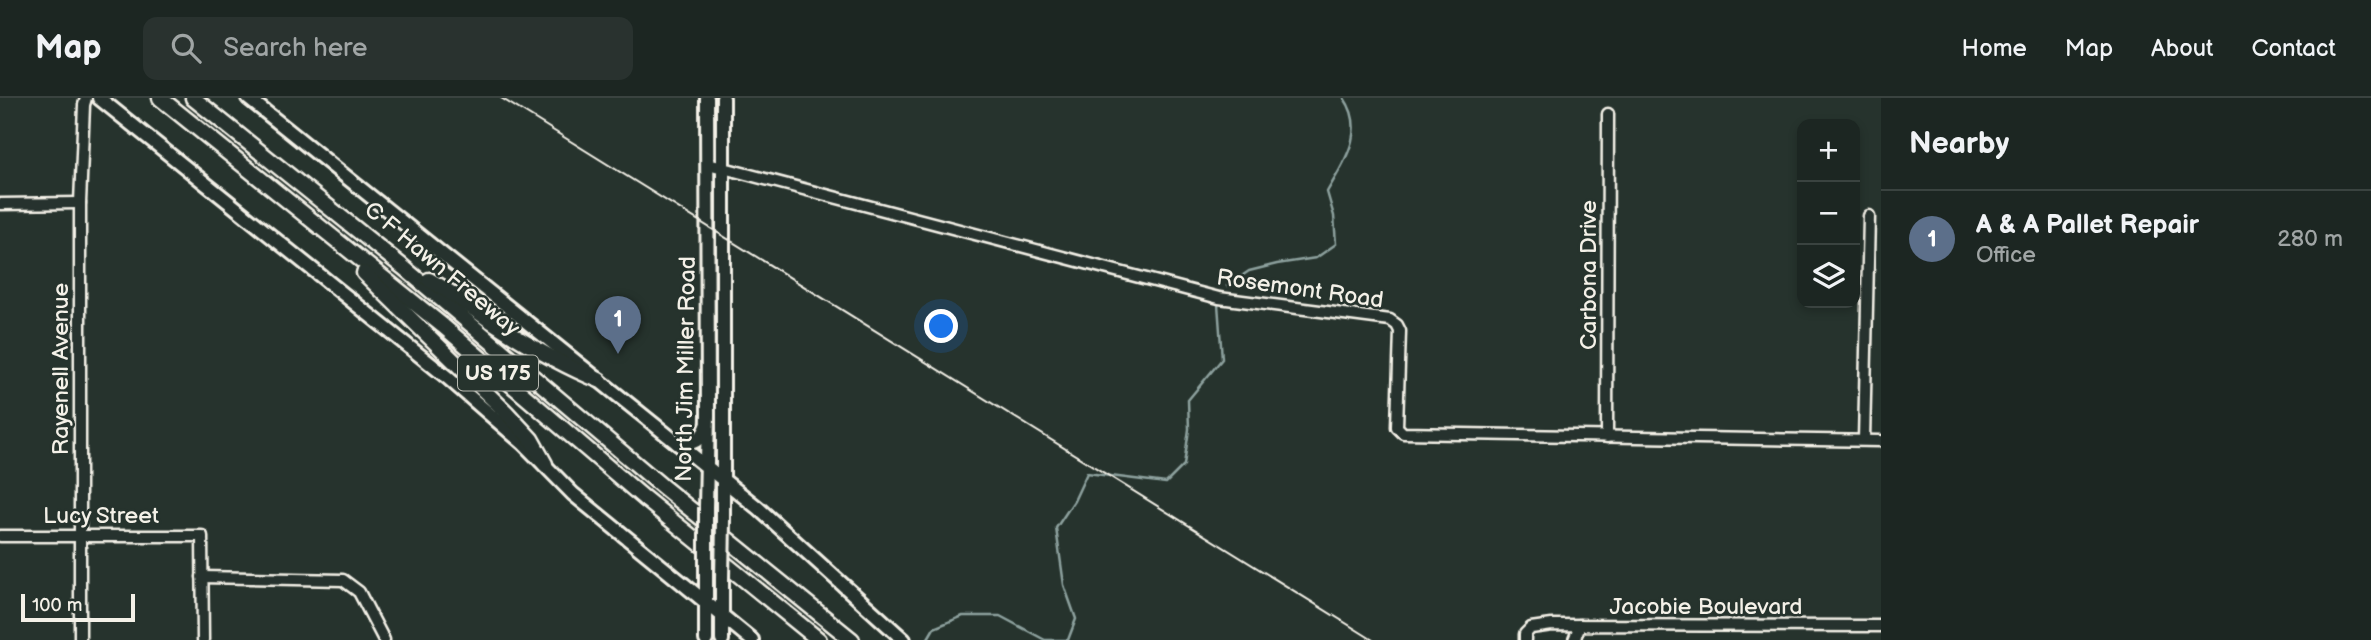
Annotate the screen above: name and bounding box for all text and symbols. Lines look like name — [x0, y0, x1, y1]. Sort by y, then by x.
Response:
search box — [143, 17, 633, 80]
text: Map — [35, 28, 101, 68]
icon: search — [167, 29, 205, 67]
text: Search here — [223, 33, 367, 64]
text: Home — [1962, 34, 2027, 63]
text: Map — [2065, 34, 2113, 63]
text: About — [2151, 34, 2213, 63]
text: Contact — [2251, 34, 2336, 63]
map controls — [1797, 119, 1860, 308]
button: + — [1797, 119, 1860, 182]
text: Nearby — [1909, 126, 2009, 162]
button: − — [1797, 182, 1860, 245]
street label: C F Hawn Freeway — [359, 196, 526, 343]
street label: Carbona Drive — [1575, 200, 1603, 350]
text: A & A Pallet Repair — [1976, 210, 2199, 241]
text: 1 — [1927, 225, 1937, 253]
text: 280 m — [2277, 225, 2343, 253]
text: Office — [1976, 241, 2036, 269]
button: layers — [1797, 245, 1860, 308]
street label: North Jim Miller Road — [670, 256, 702, 482]
street label: Rosemont Road — [1215, 263, 1385, 315]
street label: Rayenell Avenue — [47, 283, 75, 455]
pin: 1 — [595, 296, 641, 354]
your location — [924, 309, 958, 343]
road number: US 175 — [458, 356, 538, 390]
street label: Lucy Street — [43, 502, 159, 530]
scale bar — [21, 591, 135, 623]
street label: Jacobie Boulevard — [1610, 593, 1802, 621]
text: 100 m — [32, 594, 83, 617]

